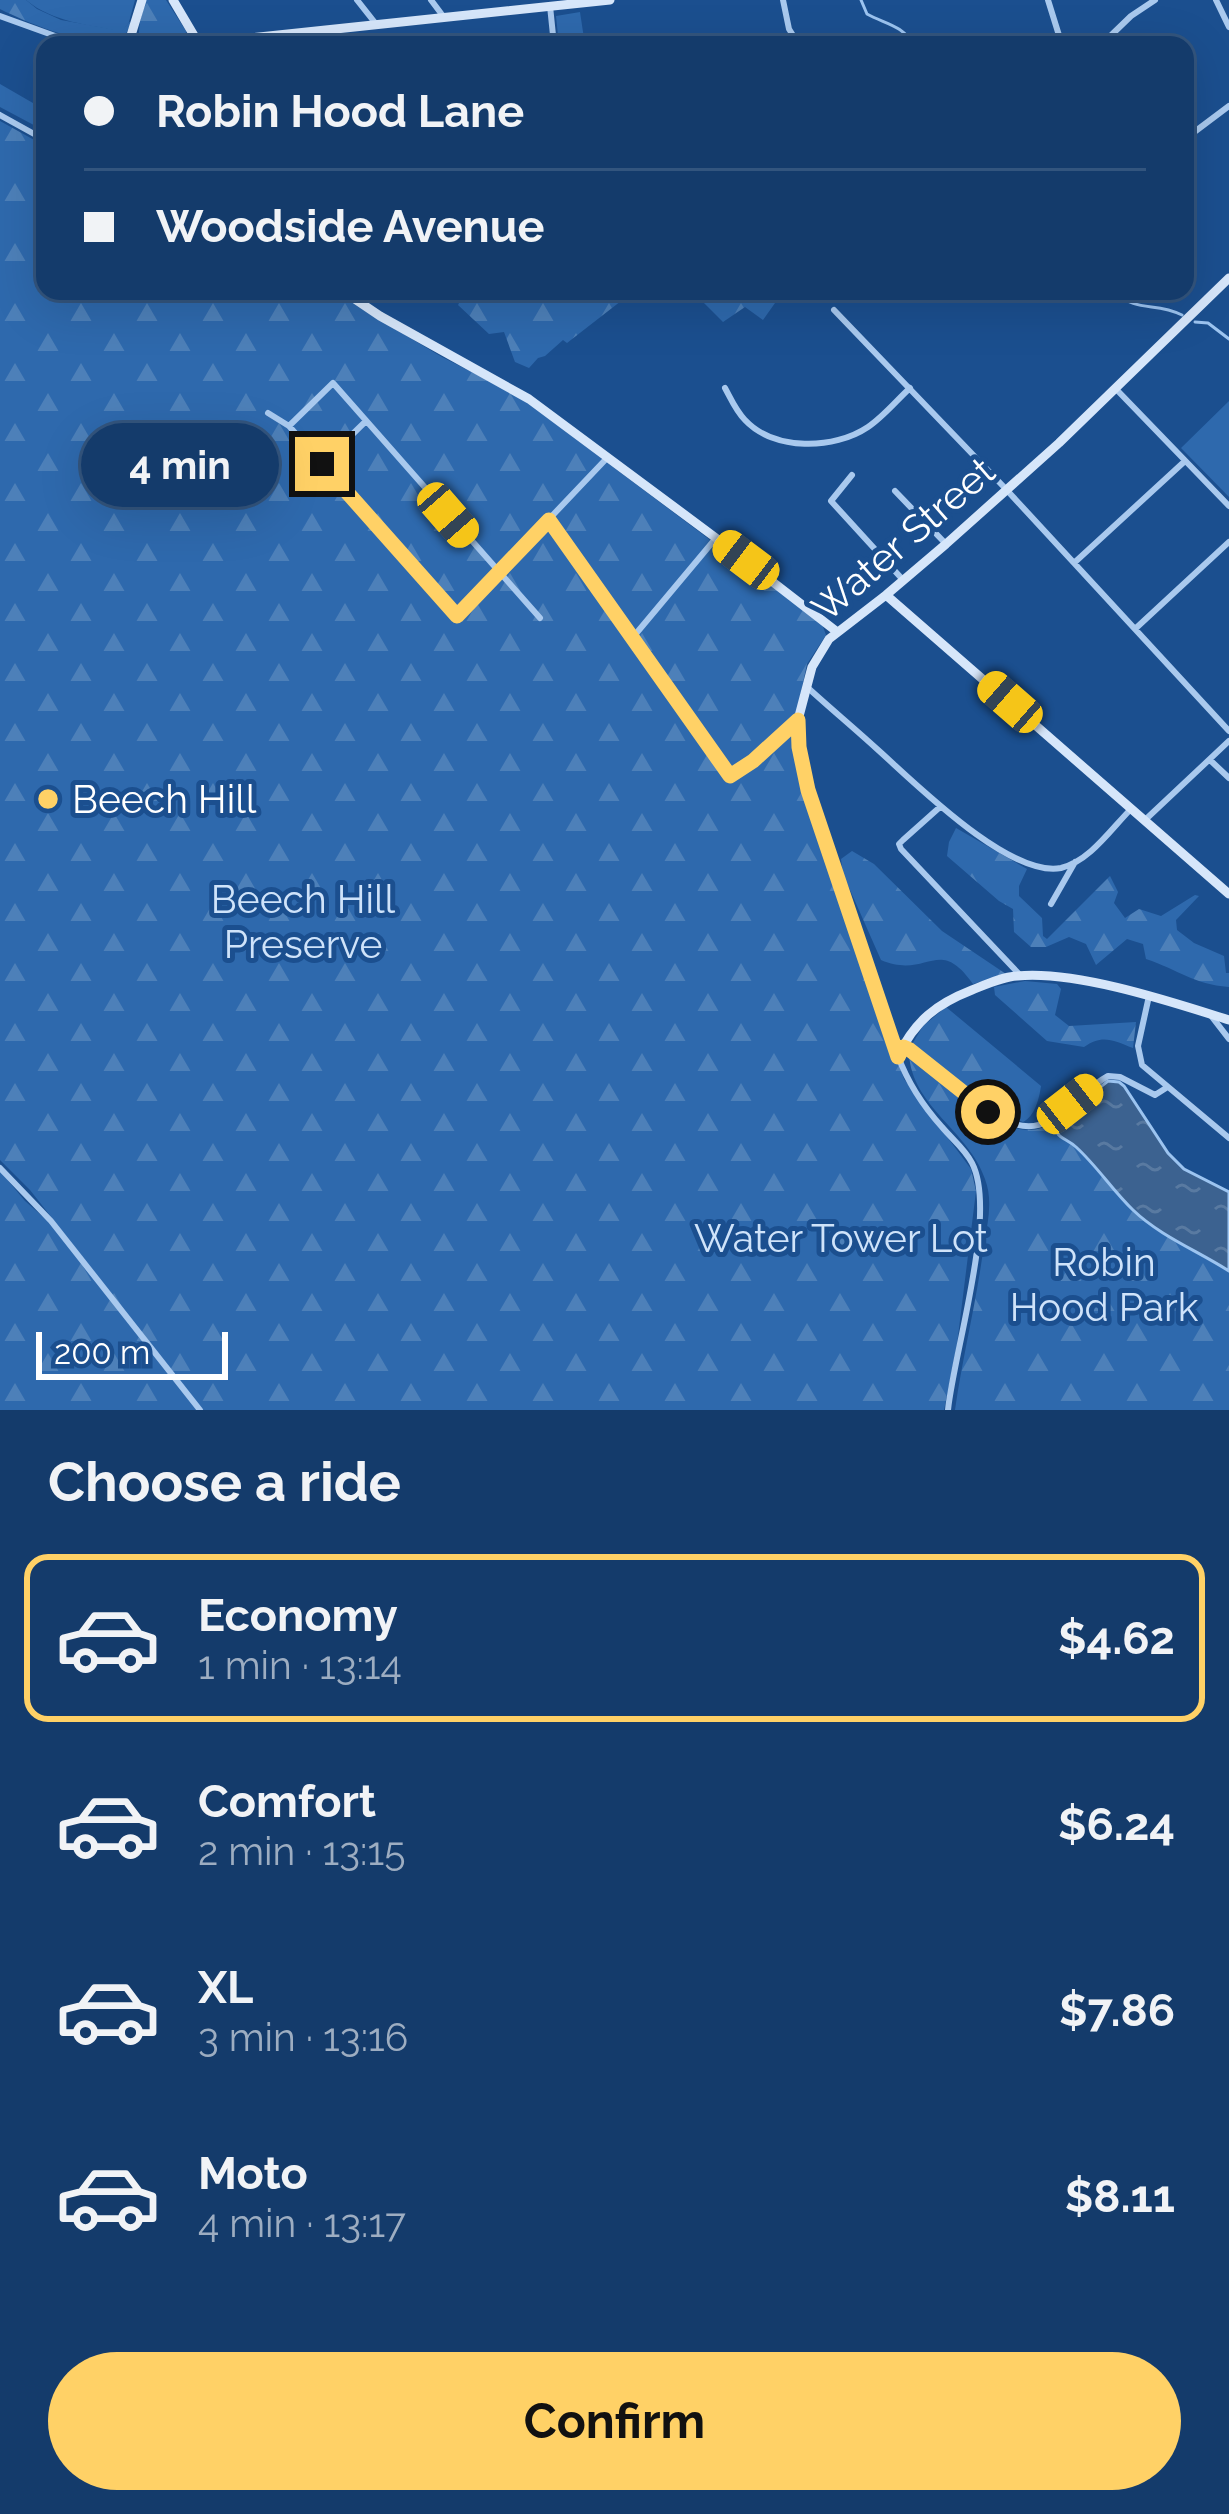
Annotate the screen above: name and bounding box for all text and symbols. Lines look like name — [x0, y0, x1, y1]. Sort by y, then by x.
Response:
text: Robin Hood Lane — [156, 85, 524, 138]
text: Woodside Avenue — [156, 200, 545, 253]
callout: 4 min — [82, 422, 280, 506]
route end — [295, 437, 349, 491]
text: 4 min — [129, 442, 231, 488]
street label: Water Street — [803, 447, 1003, 631]
car — [411, 476, 485, 554]
car — [706, 524, 786, 596]
car — [971, 665, 1049, 739]
place label: Beech Hill — [72, 776, 257, 822]
marker: Beech Hill — [35, 786, 61, 812]
park label: Beech Hill Preserve — [211, 876, 396, 967]
car — [1031, 1068, 1109, 1140]
route start — [961, 1085, 1015, 1139]
park label: Water Tower Lot — [694, 1215, 988, 1261]
park label: Robin Hood Park — [1010, 1239, 1199, 1330]
scale bar — [36, 1326, 228, 1379]
text: 200 m — [54, 1333, 150, 1372]
text: Choose a ride — [48, 1450, 401, 1514]
icon: car — [54, 1584, 162, 1692]
text: Economy — [198, 1589, 398, 1642]
text: $4.62 — [1058, 1612, 1175, 1665]
text: 1 min · 13:14 — [198, 1642, 402, 1688]
icon: car — [54, 1770, 162, 1878]
text: Comfort — [198, 1775, 376, 1828]
text: $6.24 — [1058, 1798, 1175, 1851]
text: 2 min · 13:15 — [198, 1828, 405, 1874]
icon: car — [54, 1956, 162, 2064]
text: XL — [198, 1961, 253, 2014]
text: $7.86 — [1059, 1984, 1175, 2037]
text: 3 min · 13:16 — [198, 2014, 408, 2060]
icon: car — [54, 2142, 162, 2250]
text: Moto — [198, 2147, 308, 2200]
text: $8.11 — [1065, 2170, 1175, 2223]
text: 4 min · 13:17 — [198, 2200, 406, 2246]
button: Confirm — [48, 2352, 1181, 2490]

